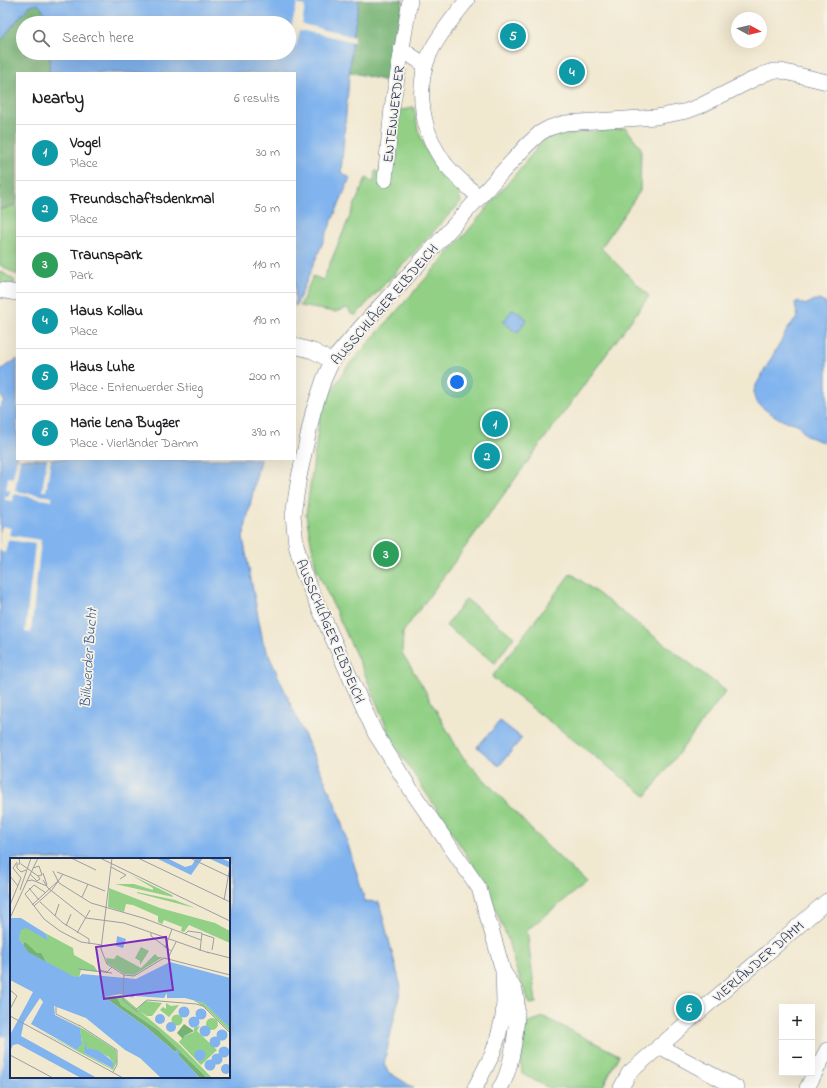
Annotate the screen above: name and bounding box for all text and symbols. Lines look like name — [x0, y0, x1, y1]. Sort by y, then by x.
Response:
north arrow — [731, 12, 767, 48]
search box — [16, 16, 296, 60]
pin: 5 — [500, 21, 526, 51]
icon: search — [30, 27, 52, 49]
text: Search here — [62, 27, 134, 49]
pin: 4 — [559, 57, 585, 87]
street label: ENTENWERDER — [378, 64, 411, 164]
text: Nearby — [32, 86, 84, 111]
text: 6 results — [234, 89, 280, 108]
text: Vogel — [70, 132, 101, 154]
text: 1 — [43, 143, 47, 162]
text: 30 m — [256, 143, 280, 162]
text: Place — [70, 154, 98, 173]
text: Freundschaftsdenkmal — [70, 188, 214, 210]
text: 2 — [42, 199, 48, 218]
text: 50 m — [254, 199, 280, 218]
text: Place — [70, 210, 98, 229]
street label: AUSSCHLÄGER ELBDEICH — [327, 240, 444, 370]
text: Traunspark — [70, 244, 142, 266]
text: 3 — [42, 255, 48, 274]
text: 110 m — [253, 255, 280, 274]
text: Park — [70, 266, 94, 285]
text: Haus Kollau — [70, 300, 143, 322]
text: 4 — [42, 311, 48, 330]
text: 190 m — [253, 311, 280, 330]
text: Place — [70, 322, 98, 341]
text: Haus Luhe — [70, 356, 135, 378]
text: 5 — [41, 367, 49, 386]
text: 200 m — [249, 367, 280, 386]
your location — [447, 372, 467, 392]
text: Place · Entenwerder Stieg — [70, 378, 203, 397]
pin: 1 — [482, 409, 508, 439]
text: Marie Lena Bugzer — [70, 412, 180, 434]
text: 6 — [42, 423, 48, 442]
text: 390 m — [252, 423, 280, 442]
text: Place · Vierländer Damm — [70, 434, 198, 453]
pin: 2 — [474, 441, 500, 471]
pin: 3 — [373, 539, 399, 569]
street label: AUSSCHLÄGER ELBDEICH — [290, 556, 369, 707]
water label: Billwerder Bucht — [75, 605, 104, 709]
inset map — [10, 858, 230, 1078]
street label: VIERLÄNDER DAMM — [708, 916, 809, 1009]
pin: 6 — [676, 993, 702, 1023]
map controls — [779, 1004, 815, 1076]
button: + — [779, 1004, 815, 1040]
button: − — [779, 1040, 815, 1076]

